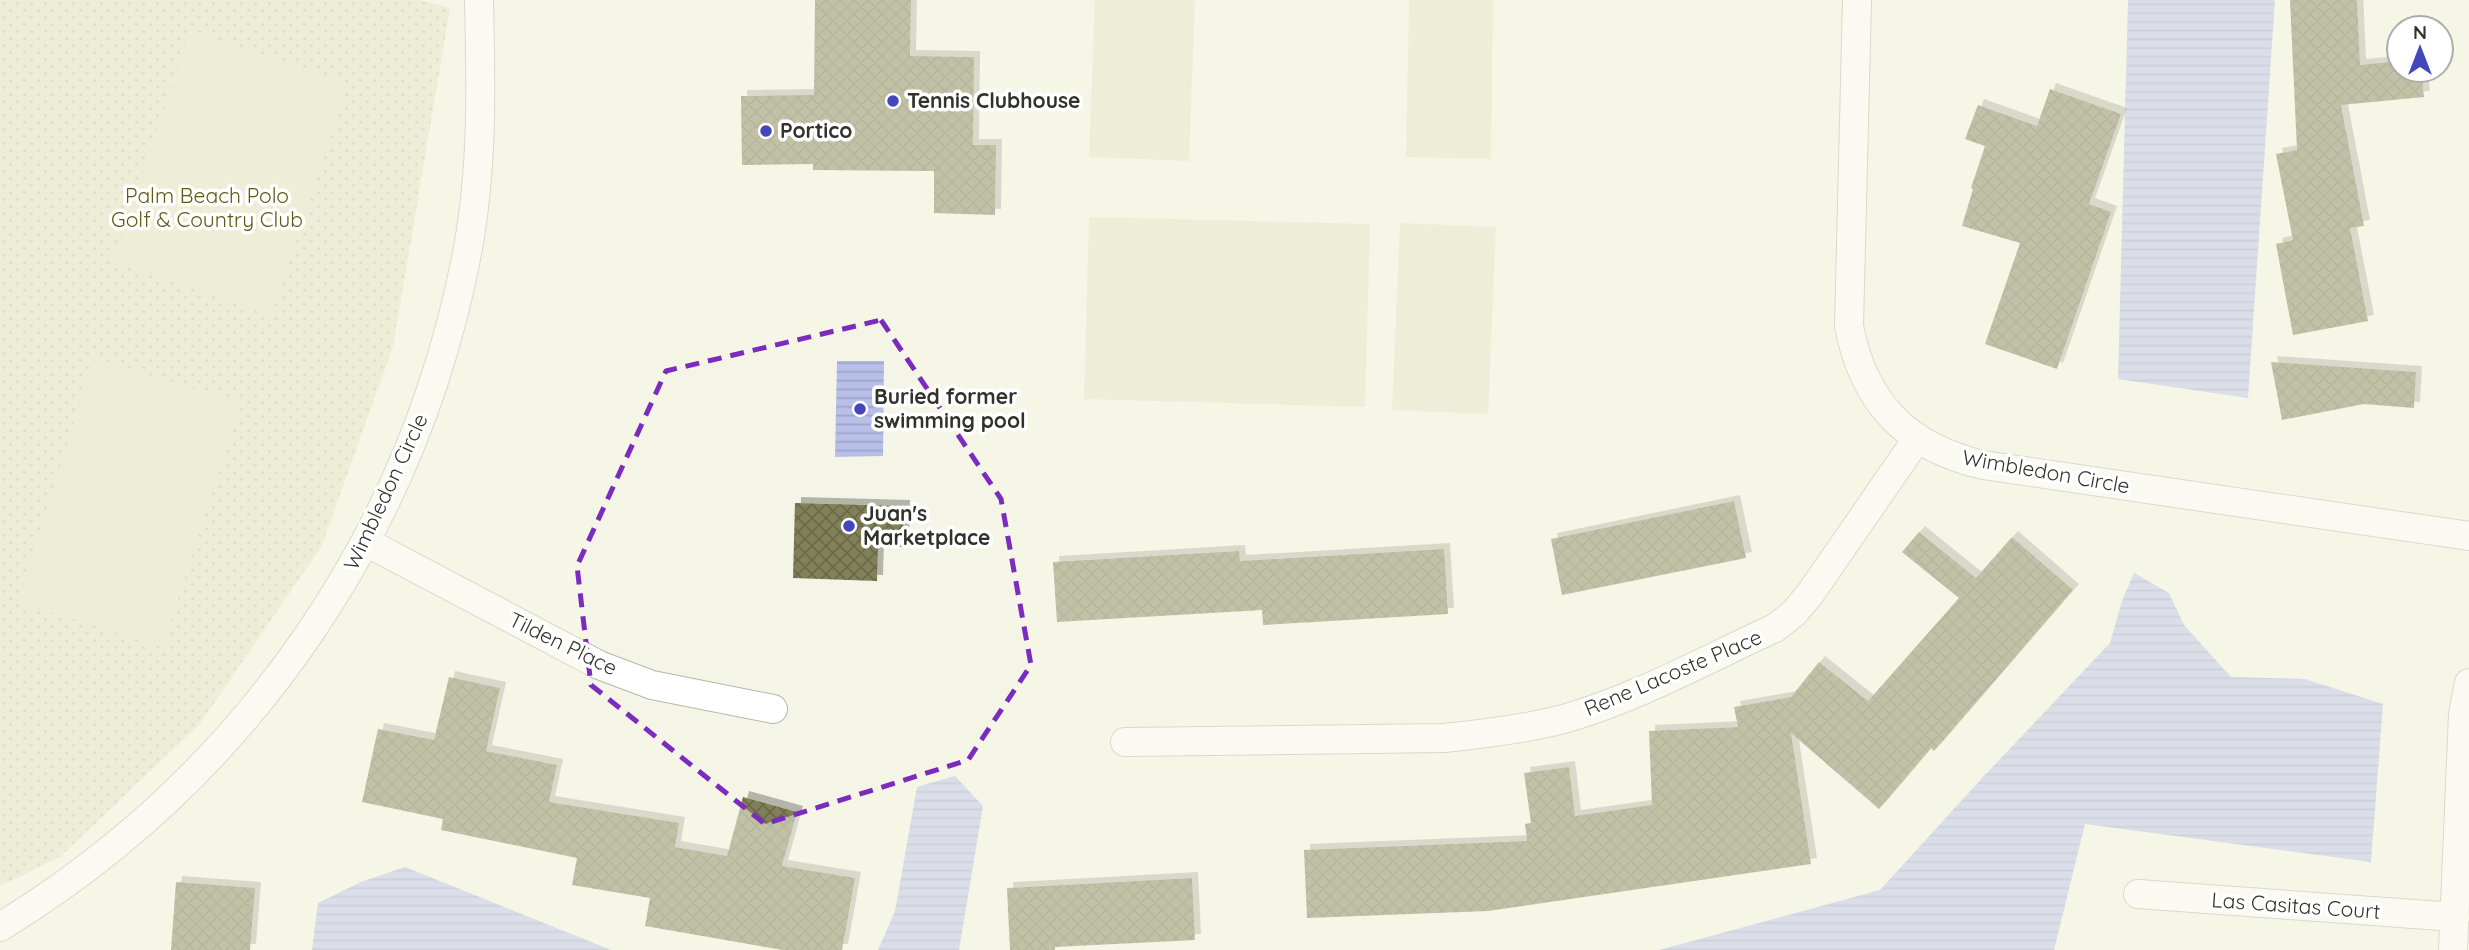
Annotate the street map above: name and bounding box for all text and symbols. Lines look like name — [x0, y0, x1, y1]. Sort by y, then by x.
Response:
north arrow — [2385, 14, 2455, 84]
text: N — [2413, 20, 2427, 44]
place label: Tennis Clubhouse — [907, 87, 1081, 113]
marker: Tennis Clubhouse — [885, 93, 901, 109]
place label: Portico — [780, 117, 852, 143]
marker: Portico — [758, 123, 774, 139]
park label: Palm Beach Polo Golf & Country Club — [111, 182, 303, 232]
place label: Buried former swimming pool — [874, 383, 1026, 433]
marker: Buried former swimming pool — [852, 401, 868, 417]
street label: Wimbledon Circle — [337, 409, 433, 574]
street label: Wimbledon Circle — [1960, 443, 2132, 499]
place label: Juan's Marketplace — [863, 500, 990, 550]
marker: Juan's Marketplace — [841, 518, 857, 534]
street label: Tilden Place — [505, 606, 622, 680]
street label: Rene Lacoste Place — [1580, 623, 1765, 721]
street label: Las Casitas Court — [2211, 886, 2381, 924]

